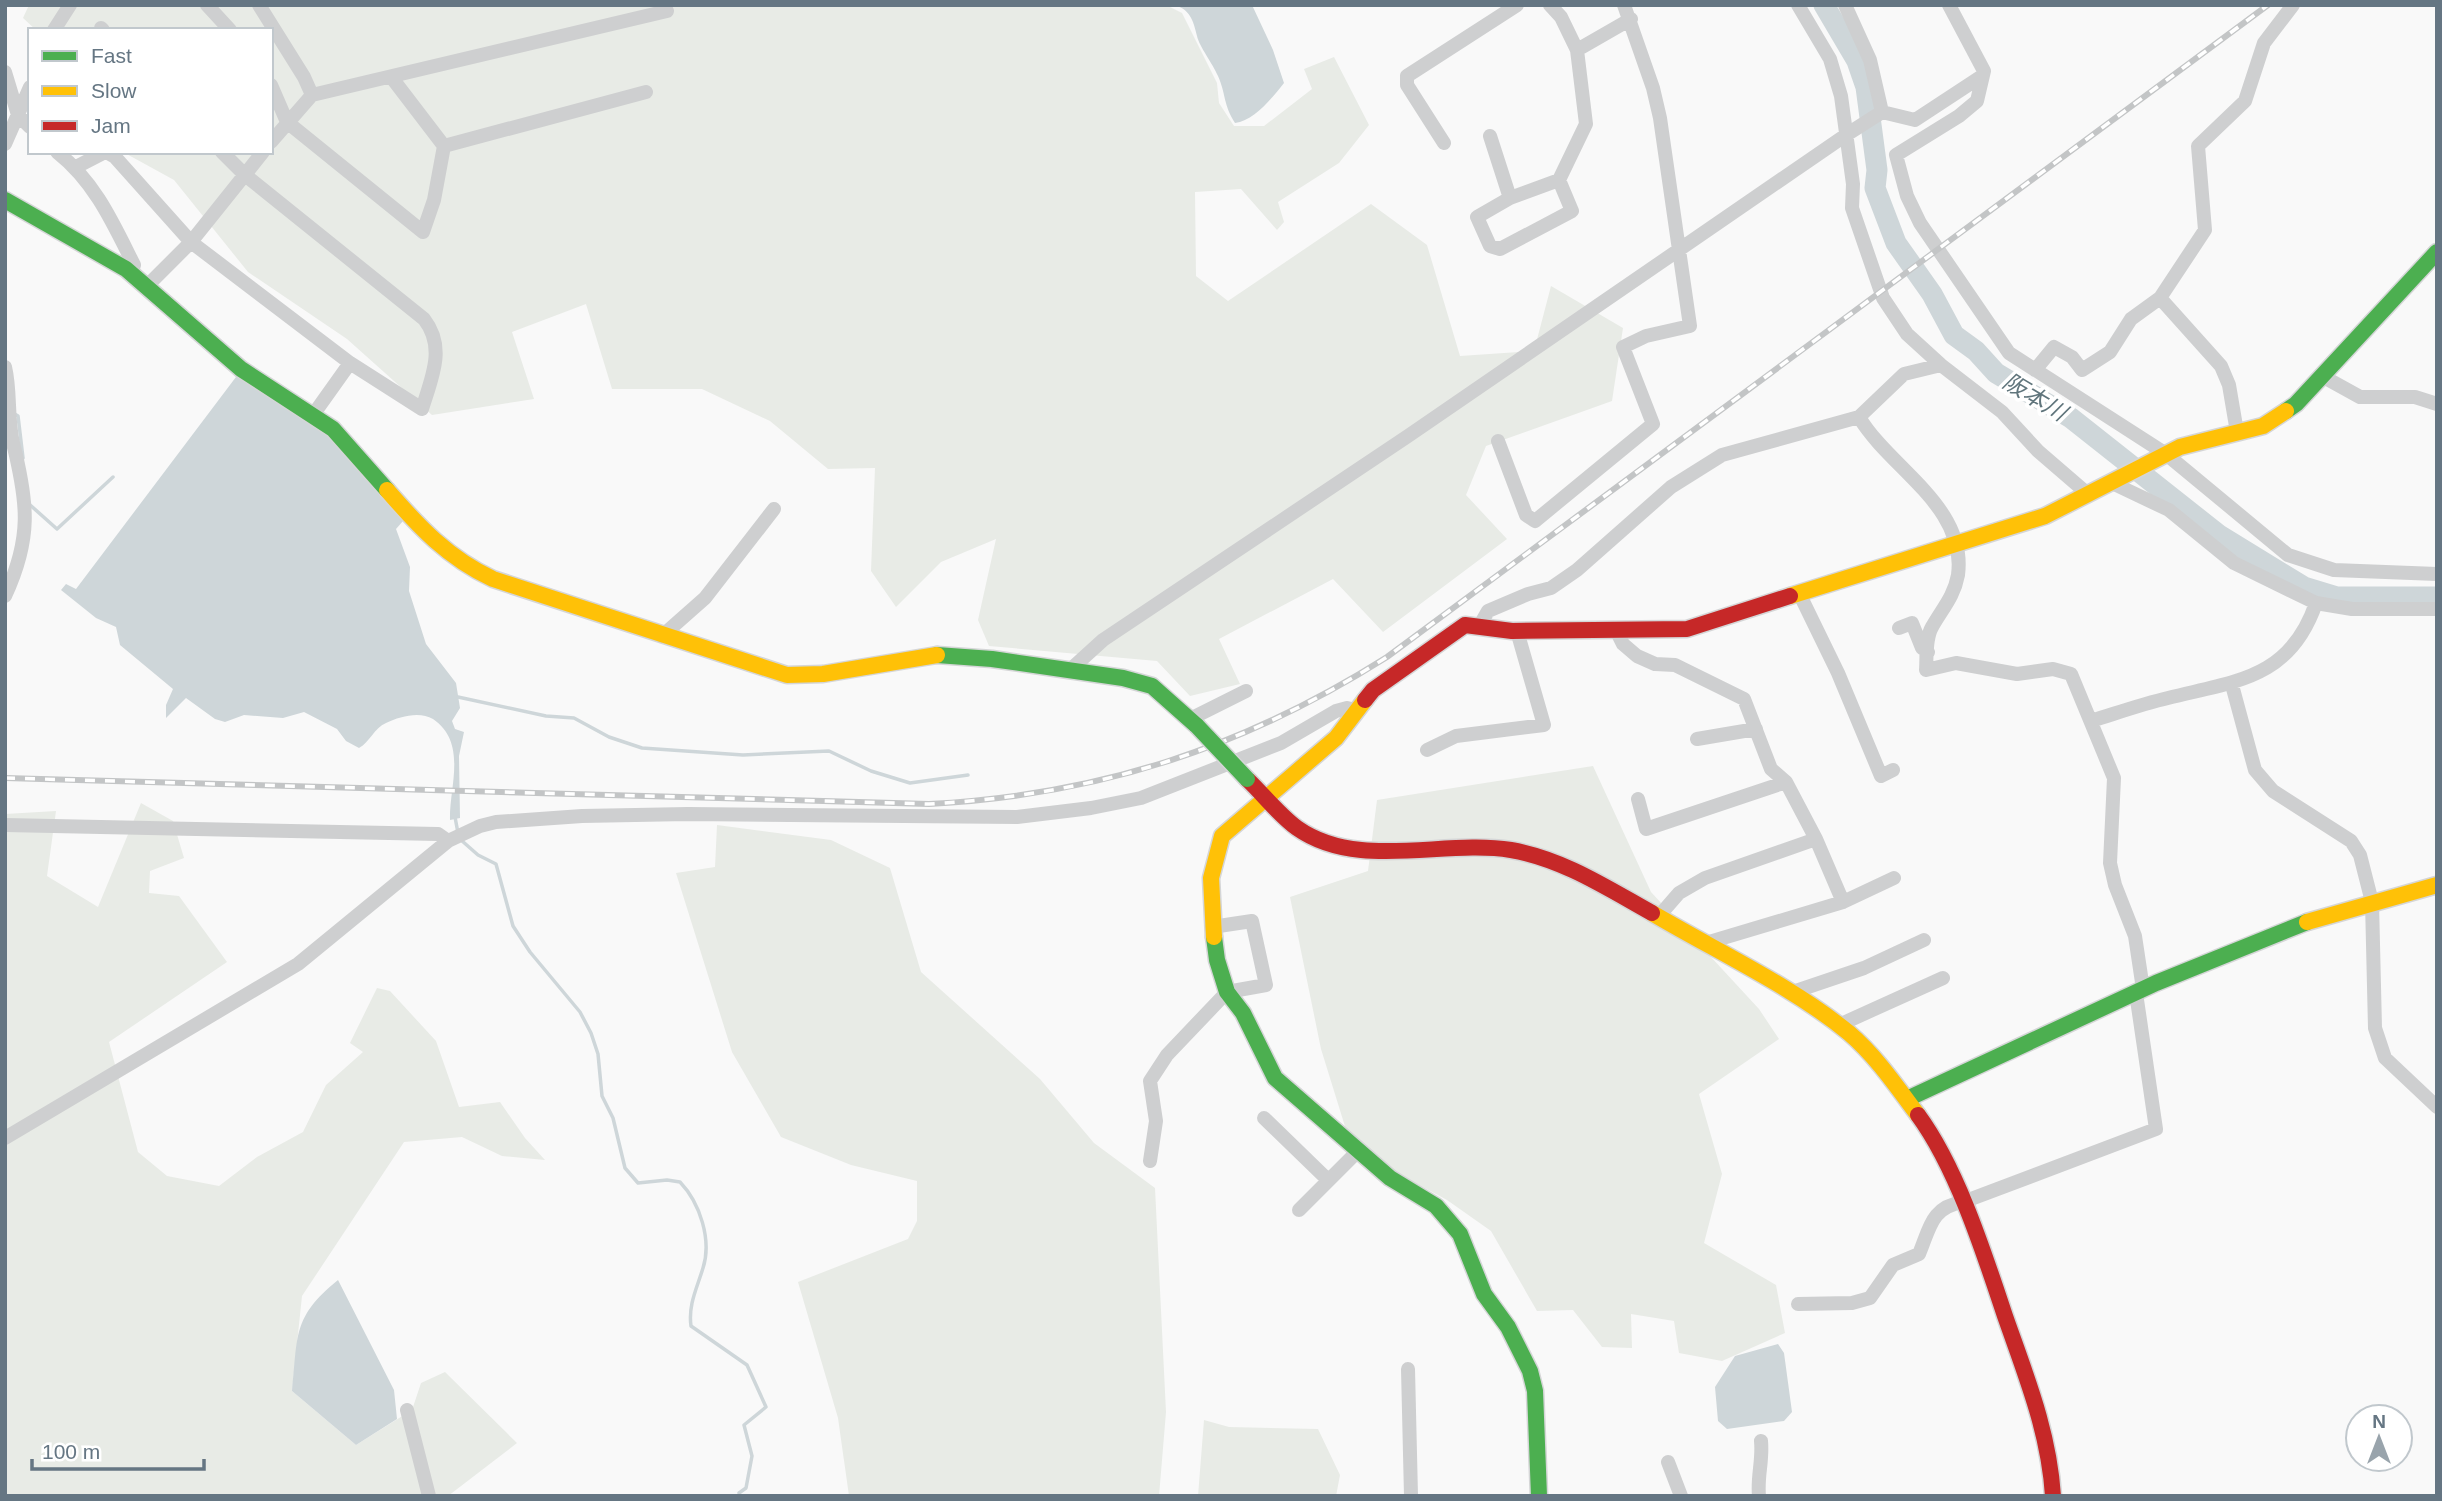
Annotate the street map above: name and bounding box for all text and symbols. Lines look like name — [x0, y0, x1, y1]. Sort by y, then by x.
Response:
legend — [28, 28, 273, 154]
text: Fast — [91, 44, 132, 67]
text: Slow — [91, 79, 137, 102]
text: Jam — [91, 114, 131, 137]
water label: 阪本川 — [1999, 368, 2074, 427]
north arrow — [2344, 1403, 2414, 1473]
text: N — [2372, 1411, 2386, 1432]
scale bar — [32, 1428, 203, 1472]
text: 100 m — [42, 1440, 100, 1463]

